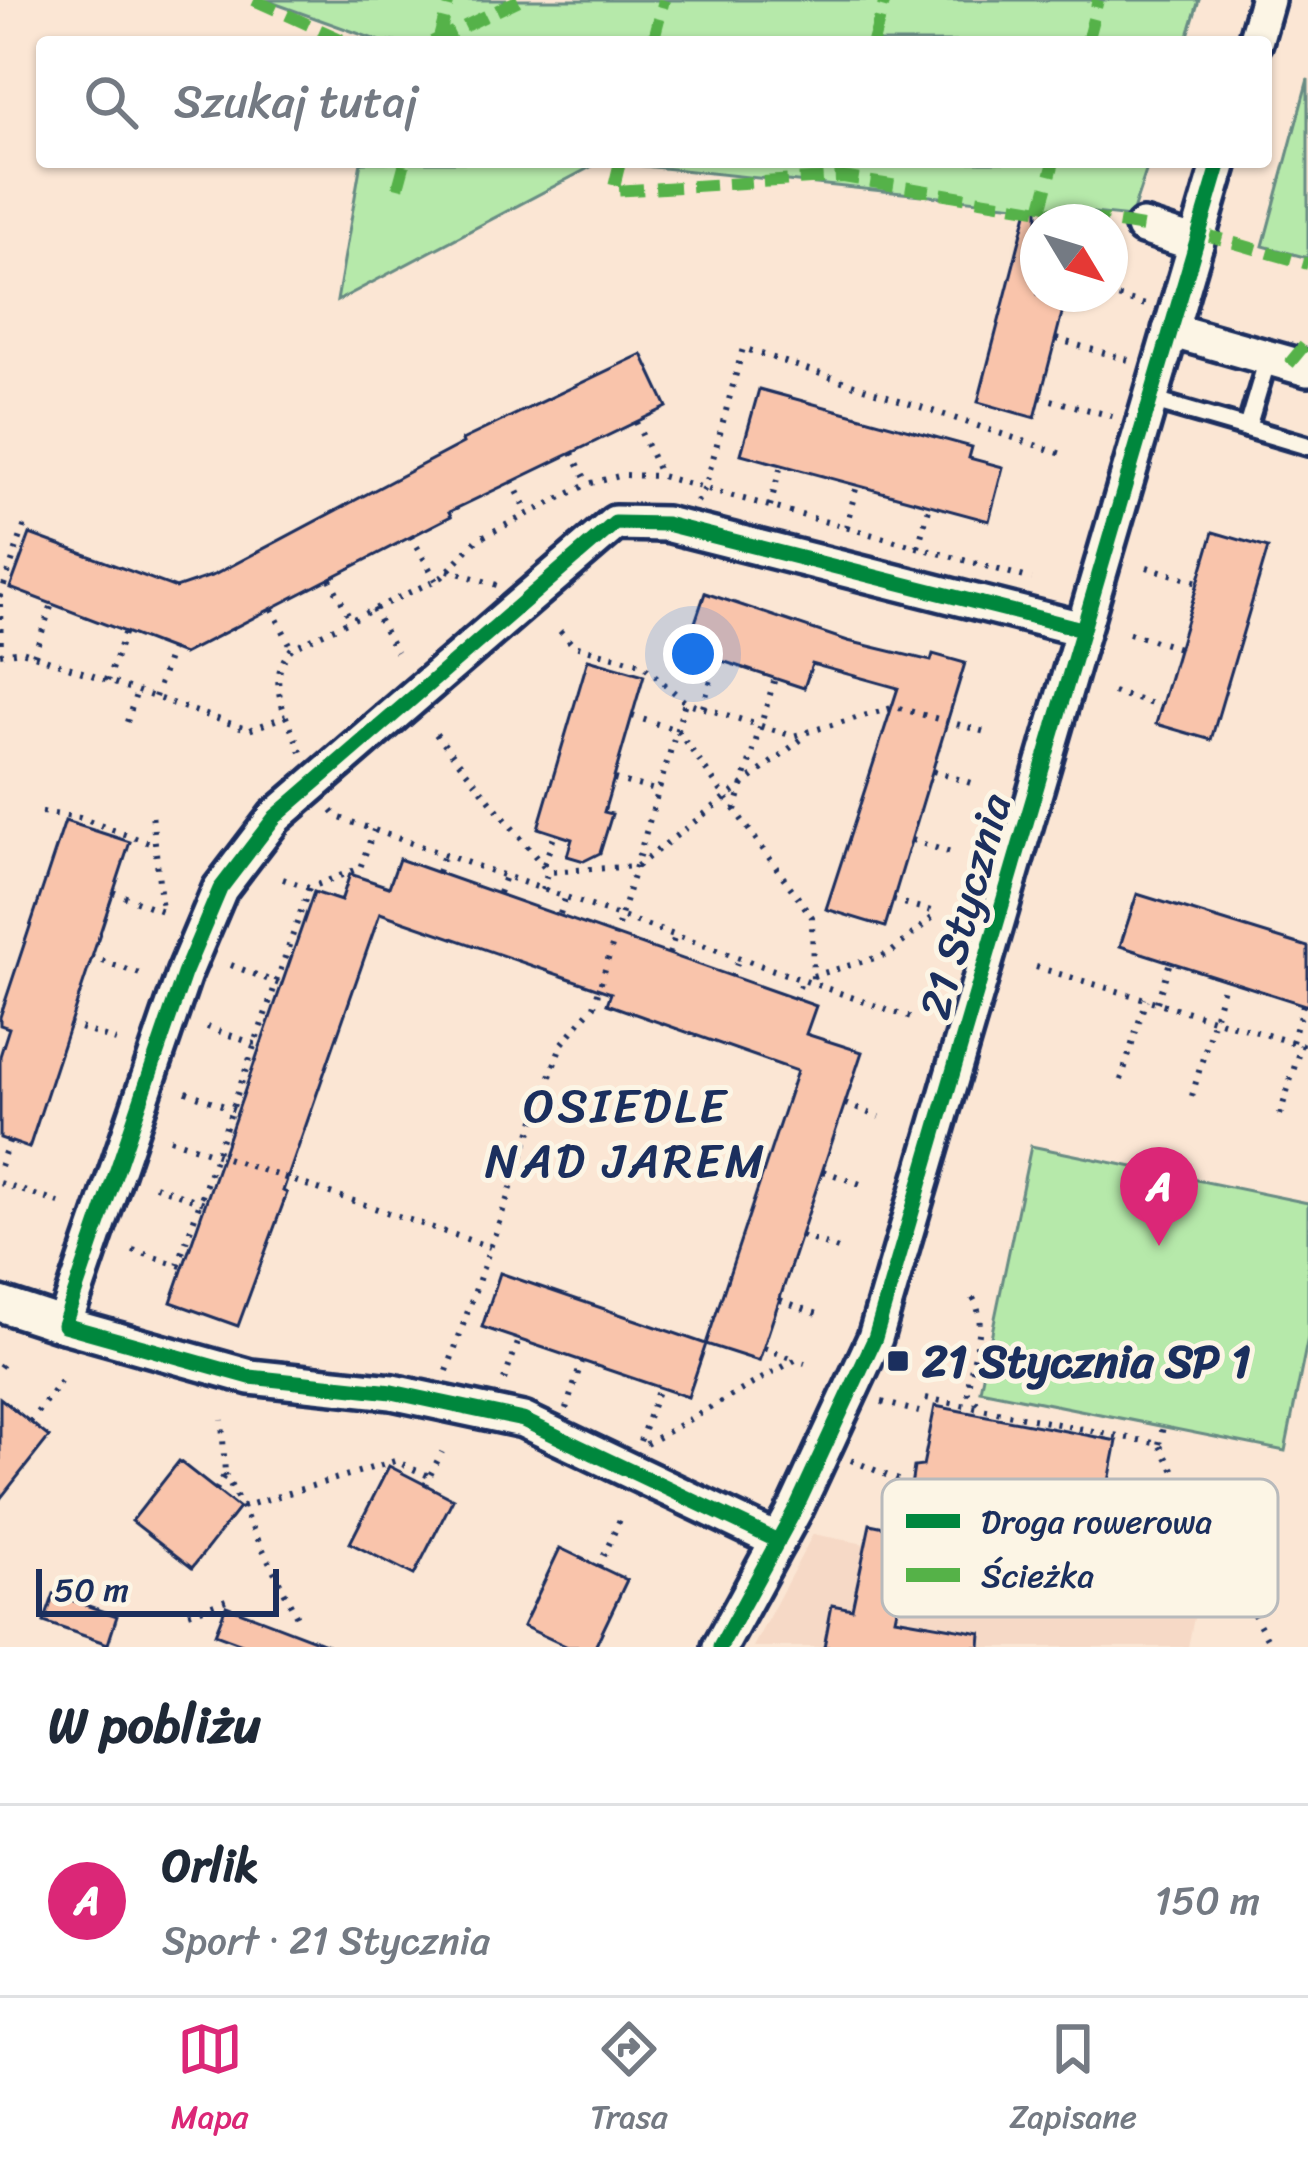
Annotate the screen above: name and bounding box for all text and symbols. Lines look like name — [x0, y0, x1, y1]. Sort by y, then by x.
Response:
search box — [36, 36, 1272, 168]
text: Szukaj tutaj — [174, 62, 418, 142]
icon: search — [78, 69, 144, 135]
north arrow — [1020, 204, 1128, 312]
your location — [663, 624, 723, 684]
street label: 21 Stycznia — [895, 784, 1035, 1028]
district label: OSIEDLE NAD JAREM — [485, 1063, 767, 1203]
pin: A — [1120, 1147, 1198, 1246]
place label: 21 Stycznia SP 1 — [922, 1322, 1251, 1402]
marker: 21 Stycznia SP 1 — [885, 1348, 911, 1374]
legend — [882, 1479, 1278, 1617]
text: Droga rowerowa — [981, 1493, 1213, 1551]
text: Ścieżka — [981, 1547, 1094, 1605]
text: 50 m — [54, 1561, 129, 1619]
scale bar — [36, 1563, 279, 1616]
text: W pobliżu — [48, 1680, 261, 1770]
text: Orlik — [162, 1826, 259, 1906]
text: A — [74, 1866, 100, 1935]
text: 150 m — [1155, 1866, 1260, 1935]
text: Sport · 21 Stycznia — [162, 1906, 490, 1975]
tab: Mapa — [171, 2016, 248, 2146]
tab: Trasa — [590, 2016, 668, 2146]
tab: Zapisane — [1009, 2016, 1137, 2146]

